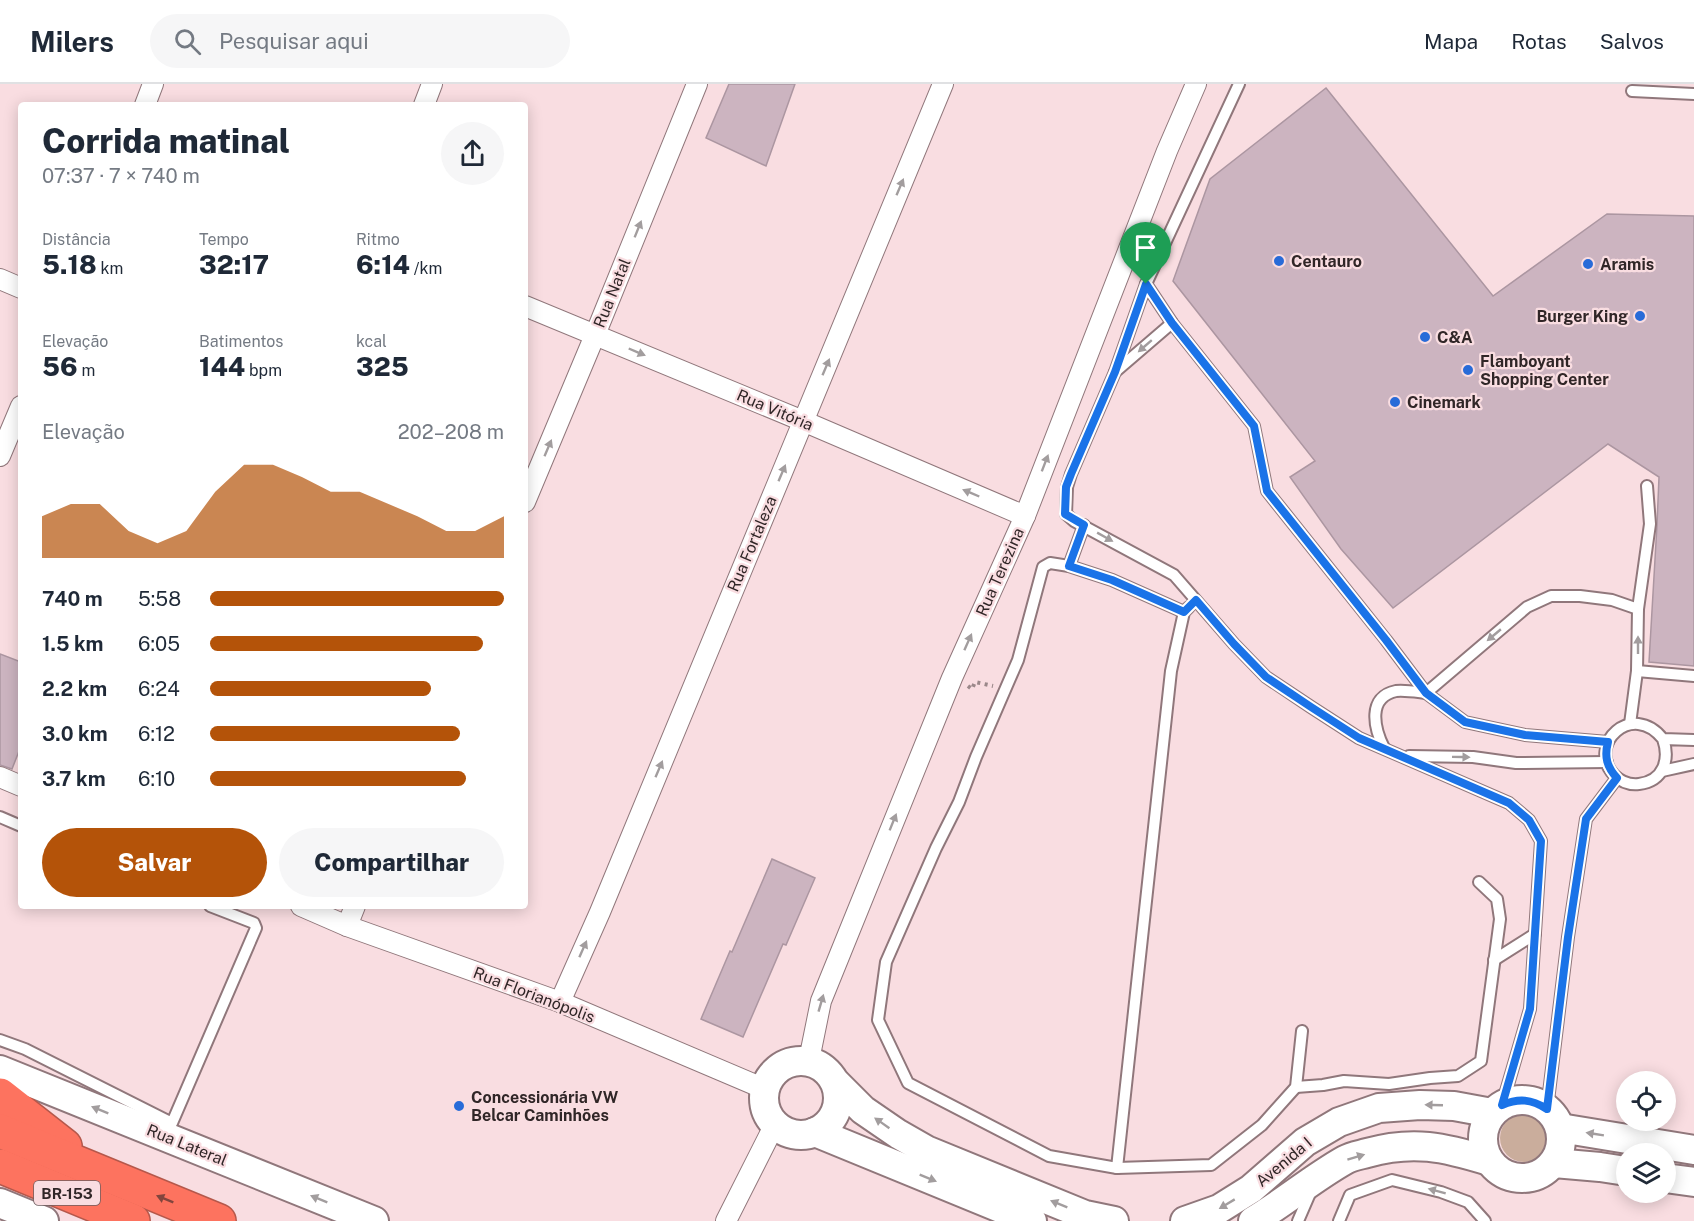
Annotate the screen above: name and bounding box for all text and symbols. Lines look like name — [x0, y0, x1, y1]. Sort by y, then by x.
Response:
search box — [150, 14, 570, 68]
text: Milers — [30, 25, 114, 58]
icon: search — [171, 25, 204, 58]
text: Pesquisar aqui — [219, 28, 369, 54]
text: Mapa — [1424, 29, 1478, 54]
text: Rotas — [1511, 29, 1567, 54]
text: Salvos — [1600, 29, 1664, 54]
text: Corrida matinal — [42, 122, 290, 160]
button: share — [441, 122, 504, 185]
text: 07:37 · 7 × 740 m — [42, 164, 200, 188]
one-way arrow — [895, 178, 905, 196]
one-way arrow — [633, 219, 643, 237]
pin — [1120, 222, 1171, 284]
text: Distância — [42, 230, 111, 249]
text: Tempo — [199, 230, 249, 249]
text: Ritmo — [356, 230, 400, 249]
icon: arrive — [1129, 231, 1162, 264]
text: 5.18 — [42, 249, 97, 280]
text: 32:17 — [199, 249, 269, 280]
text: 6:14 — [356, 249, 410, 280]
place label: Centauro — [1291, 252, 1362, 271]
marker: Centauro — [1272, 254, 1286, 268]
street label: Rua Natal — [589, 255, 635, 330]
place label: Aramis — [1600, 255, 1654, 274]
marker: Aramis — [1581, 257, 1595, 271]
text: km — [97, 259, 123, 278]
text: /km — [410, 259, 442, 278]
place label: Burger King — [1536, 307, 1628, 326]
marker: Burger King — [1633, 309, 1647, 323]
place label: C&A — [1437, 328, 1473, 347]
marker: C&A — [1418, 330, 1432, 344]
text: Elevação — [42, 332, 108, 351]
text: Batimentos — [199, 332, 283, 351]
text: kcal — [356, 332, 387, 351]
one-way arrow — [1138, 339, 1153, 352]
one-way arrow — [629, 347, 647, 357]
text: 56 — [42, 351, 78, 382]
text: 144 — [199, 351, 245, 382]
text: 325 — [356, 351, 409, 382]
place label: Flamboyant Shopping Center — [1480, 352, 1609, 389]
one-way arrow — [821, 358, 831, 376]
text: m — [78, 361, 95, 380]
text: bpm — [245, 361, 282, 380]
marker: Flamboyant Shopping Center — [1461, 363, 1475, 377]
street label: Rua Vitória — [734, 385, 816, 435]
place label: Cinemark — [1407, 393, 1481, 412]
marker: Cinemark — [1388, 395, 1402, 409]
text: Elevação — [42, 420, 125, 444]
text: 202–208 m — [398, 420, 504, 444]
one-way arrow — [543, 438, 553, 456]
one-way arrow — [1041, 454, 1051, 472]
one-way arrow — [777, 463, 787, 481]
one-way arrow — [962, 488, 980, 497]
street label: Rua Fortaleza — [723, 493, 781, 595]
street label: Rua Terezina — [972, 525, 1028, 619]
one-way arrow — [1096, 531, 1113, 541]
text: 740 m — [42, 587, 103, 611]
text: 5:58 — [138, 587, 181, 611]
one-way arrow — [1486, 629, 1502, 642]
text: 1.5 km — [42, 632, 103, 656]
text: 6:05 — [138, 632, 180, 656]
one-way arrow — [963, 632, 973, 650]
one-way arrow — [1633, 636, 1643, 655]
text: 2.2 km — [42, 677, 107, 701]
text: 6:24 — [138, 677, 180, 701]
text: 3.0 km — [42, 722, 108, 746]
text: 6:12 — [138, 722, 175, 746]
one-way arrow — [1452, 752, 1471, 762]
one-way arrow — [655, 760, 664, 778]
text: 3.7 km — [42, 767, 106, 791]
text: 6:10 — [138, 767, 175, 791]
one-way arrow — [889, 813, 898, 831]
button: Salvar — [42, 828, 267, 897]
button: Compartilhar — [279, 828, 504, 897]
one-way arrow — [579, 940, 589, 958]
street label: Rua Florianópolis — [471, 963, 597, 1027]
one-way arrow — [817, 994, 826, 1012]
map controls — [1616, 1071, 1676, 1203]
button: locate — [1616, 1071, 1676, 1131]
place label: Concessionária VW Belcar Caminhões — [471, 1088, 619, 1125]
marker: Concessionária VW Belcar Caminhões — [452, 1099, 466, 1113]
one-way arrow — [1425, 1100, 1444, 1110]
one-way arrow — [91, 1105, 109, 1114]
one-way arrow — [874, 1117, 890, 1129]
street label: Rua Lateral — [144, 1120, 230, 1170]
one-way arrow — [1585, 1129, 1604, 1138]
street label: Avenida I — [1252, 1133, 1316, 1191]
button: layers — [1616, 1143, 1676, 1203]
one-way arrow — [1347, 1151, 1365, 1161]
one-way arrow — [919, 1174, 937, 1183]
road number: BR-153 — [34, 1181, 100, 1205]
one-way arrow — [1428, 1186, 1446, 1196]
one-way arrow — [156, 1194, 174, 1204]
one-way arrow — [310, 1194, 328, 1204]
one-way arrow — [1219, 1198, 1235, 1209]
one-way arrow — [1049, 1199, 1067, 1209]

